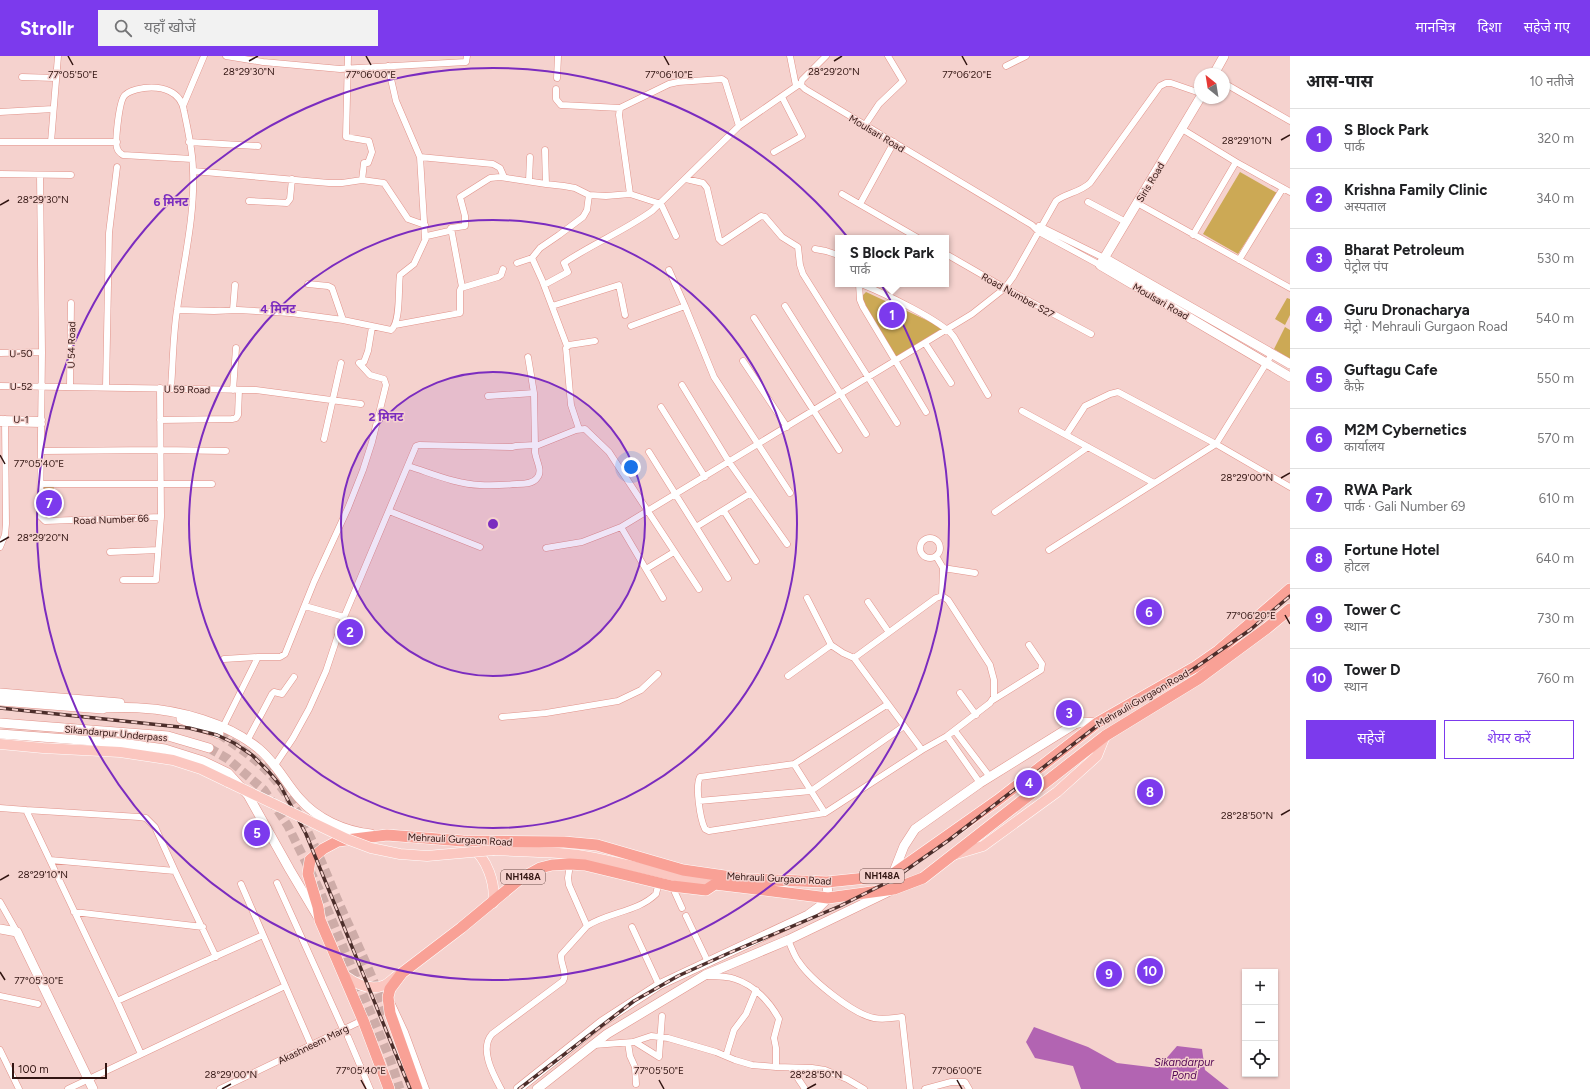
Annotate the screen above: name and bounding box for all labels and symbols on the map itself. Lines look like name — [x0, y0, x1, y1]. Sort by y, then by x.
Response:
text: 28°29'30"N — [223, 65, 275, 78]
text: 28°29'20"N — [808, 65, 860, 78]
text: 77°05'50"E — [48, 68, 98, 81]
text: 77°06'00"E — [346, 68, 396, 81]
text: 77°06'10"E — [645, 68, 693, 81]
text: 77°06'20"E — [942, 68, 992, 81]
north arrow — [1194, 68, 1230, 104]
street label: Moulsari Road — [846, 112, 907, 155]
text: 28°29'10"N — [1222, 134, 1272, 147]
street label: Siris Road — [1133, 160, 1167, 205]
text: 28°29'30"N — [17, 193, 69, 206]
text: 6 मिनट — [153, 194, 189, 209]
street label: Road Number S27 — [979, 270, 1057, 321]
street label: Moulsari Road — [1130, 280, 1191, 323]
pin: 1 — [879, 300, 905, 330]
text: 4 मिनट — [260, 301, 296, 316]
street label: U 54 Road — [65, 321, 78, 369]
street label: U-50 — [9, 347, 33, 360]
street label: U-52 — [10, 380, 32, 393]
street label: U 59 Road — [164, 383, 210, 396]
text: 2 मिनट — [369, 409, 404, 424]
street label: U-1 — [13, 413, 29, 426]
text: 77°05'40"E — [14, 457, 64, 470]
your location — [621, 457, 641, 477]
text: 28°29'00"N — [1221, 471, 1273, 484]
pin: 7 — [36, 488, 62, 518]
street label: Road Number 66 — [73, 512, 149, 527]
centre of rings — [486, 517, 500, 531]
text: 28°29'20"N — [17, 531, 69, 544]
pin: 6 — [1136, 597, 1162, 627]
text: 77°06'20"E — [1226, 609, 1276, 622]
pin: 2 — [337, 617, 363, 647]
street label: Mehrauli Gurgaon Road — [1094, 666, 1191, 730]
pin: 3 — [1056, 698, 1082, 728]
street label: Sikandarpur Underpass — [64, 723, 168, 745]
pin: 4 — [1016, 768, 1042, 798]
pin: 8 — [1137, 777, 1163, 807]
text: 28°28'50"N — [1221, 809, 1273, 822]
pin: 5 — [244, 818, 270, 848]
street label: Mehrauli Gurgaon Road — [407, 830, 513, 849]
text: 28°29'10"N — [18, 868, 68, 881]
street label: Mehrauli Gurgaon Road — [726, 869, 832, 888]
road number: NH148A — [860, 869, 904, 883]
road number: NH148A — [501, 870, 545, 884]
pin: 10 — [1137, 956, 1163, 986]
pin: 9 — [1096, 959, 1122, 989]
text: 77°05'30"E — [14, 974, 64, 987]
street label: Akashneem Marg — [276, 1022, 351, 1067]
water label: Sikandarpur Pond — [1154, 1056, 1215, 1082]
scale bar — [12, 1061, 107, 1080]
text: 77°05'40"E — [336, 1064, 386, 1077]
text: 77°05'50"E — [634, 1064, 684, 1077]
text: 77°06'00"E — [932, 1064, 982, 1077]
text: 28°29'00"N — [205, 1068, 257, 1081]
text: 28°28'50"N — [790, 1068, 842, 1081]

